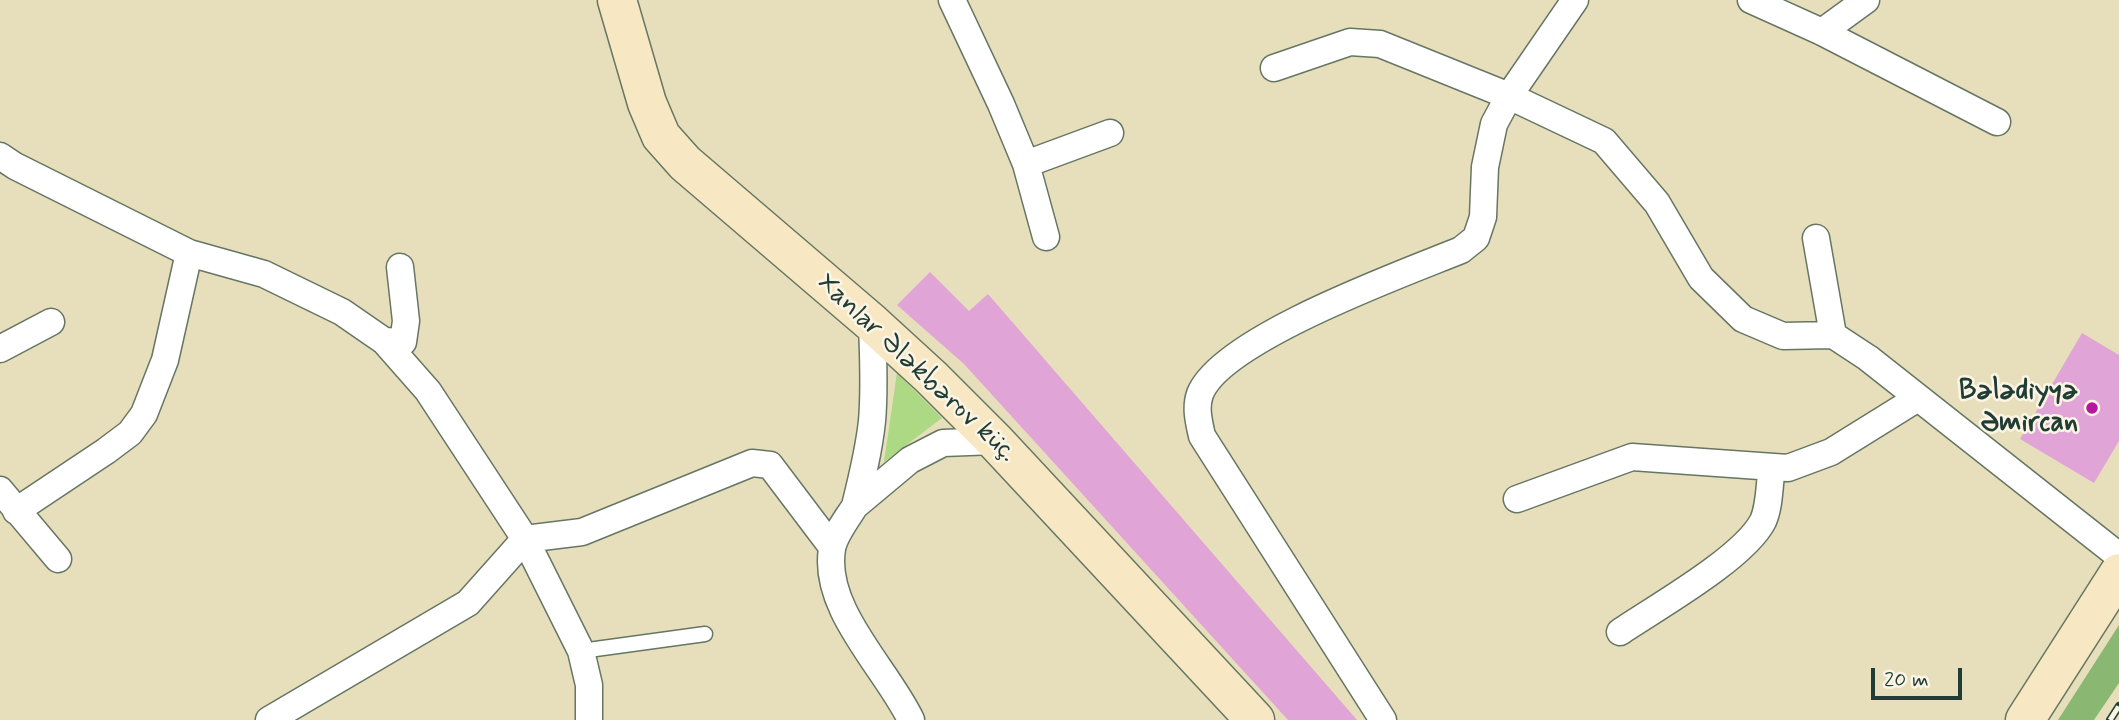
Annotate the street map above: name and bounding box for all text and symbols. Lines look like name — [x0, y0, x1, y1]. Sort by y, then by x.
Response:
street label: Xanlar Ələkbərov küç. — [809, 267, 1023, 471]
place label: Bələdiyyə Əmircan — [1959, 375, 2078, 441]
marker: Bələdiyyə Əmircan — [2084, 400, 2100, 416]
scale bar — [1874, 654, 1965, 698]
text: 20 m — [1884, 666, 1929, 694]

